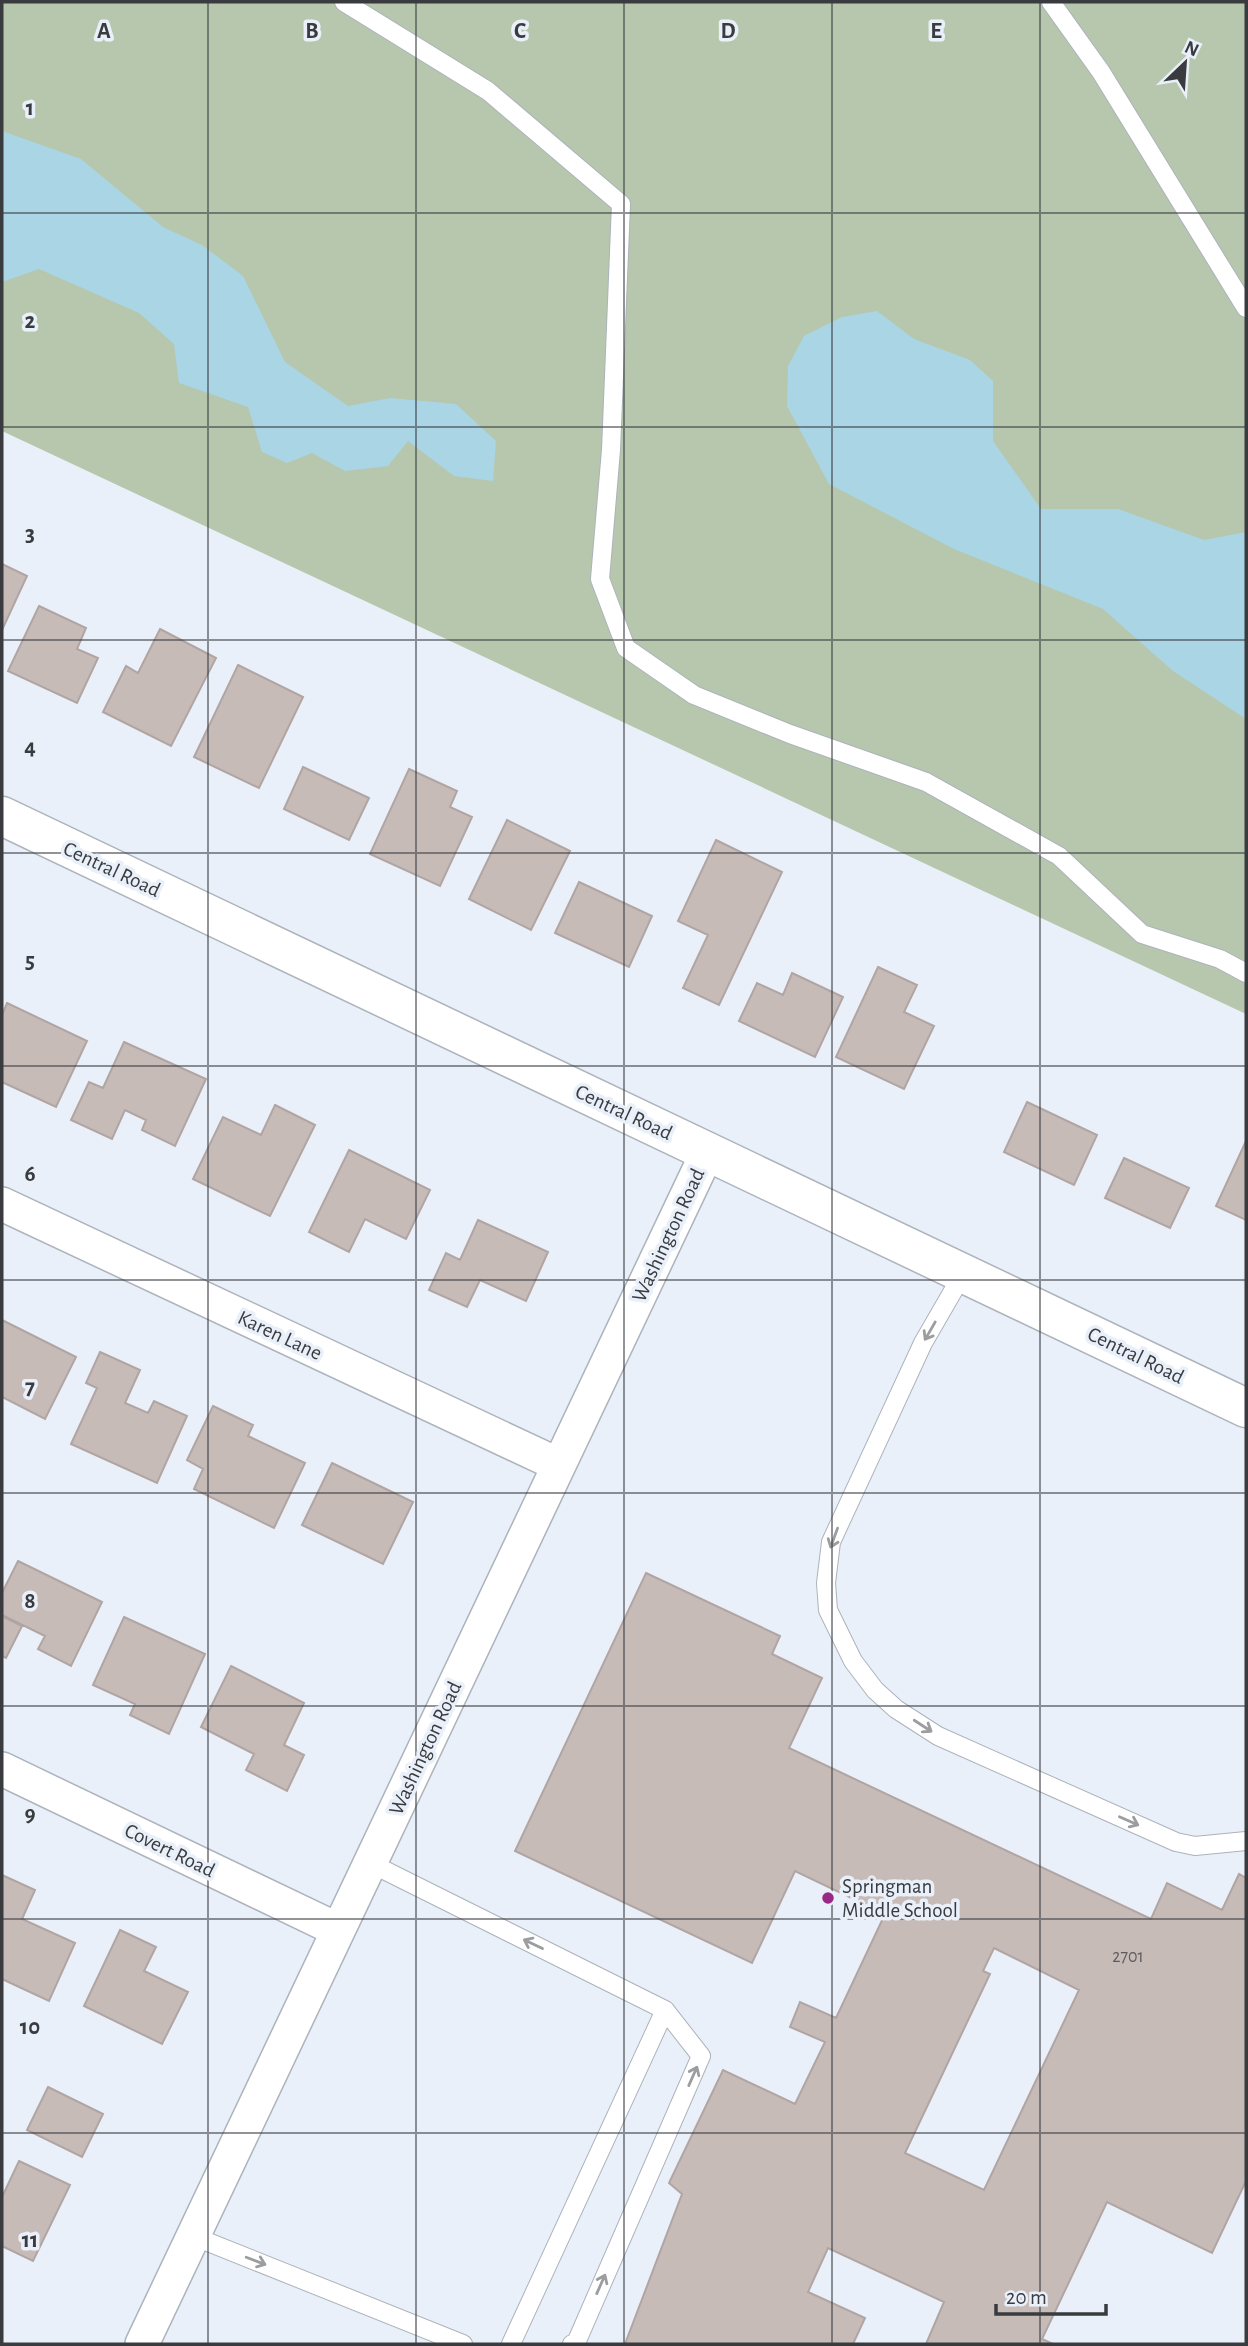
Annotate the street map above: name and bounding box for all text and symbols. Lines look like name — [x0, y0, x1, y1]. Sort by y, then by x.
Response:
text: A — [97, 20, 111, 43]
text: B — [305, 20, 319, 43]
text: C — [514, 20, 526, 43]
text: D — [720, 20, 736, 43]
text: E — [930, 20, 942, 43]
north arrow — [1150, 28, 1220, 98]
text: N — [1182, 38, 1202, 60]
text: 1 — [26, 97, 34, 120]
text: 2 — [25, 310, 36, 333]
text: 3 — [25, 523, 35, 546]
text: 4 — [24, 736, 36, 759]
street label: Central Road — [60, 838, 164, 901]
text: 5 — [25, 950, 35, 973]
street label: Central Road — [572, 1081, 676, 1144]
text: 6 — [24, 1163, 36, 1186]
street label: Washington Road — [628, 1165, 709, 1305]
street label: Karen Lane — [234, 1307, 325, 1364]
one-way arrow — [923, 1321, 937, 1341]
street label: Central Road — [1084, 1323, 1187, 1388]
text: 7 — [25, 1376, 35, 1399]
one-way arrow — [827, 1526, 839, 1548]
text: 8 — [24, 1590, 36, 1613]
street label: Washington Road — [385, 1678, 466, 1818]
one-way arrow — [913, 1719, 932, 1734]
text: 9 — [24, 1803, 36, 1826]
one-way arrow — [1118, 1815, 1140, 1828]
street label: Covert Road — [121, 1820, 218, 1881]
place label: Springman Middle School — [842, 1876, 958, 1921]
marker: Springman Middle School — [820, 1890, 836, 1906]
one-way arrow — [523, 1937, 544, 1951]
house number: 2701 — [1112, 1948, 1144, 1966]
text: 10 — [20, 2016, 40, 2039]
one-way arrow — [687, 2066, 700, 2087]
text: 11 — [22, 2229, 38, 2252]
one-way arrow — [245, 2256, 267, 2269]
scale bar — [996, 2272, 1106, 2316]
one-way arrow — [596, 2274, 609, 2296]
text: 20 m — [1006, 2287, 1047, 2308]

